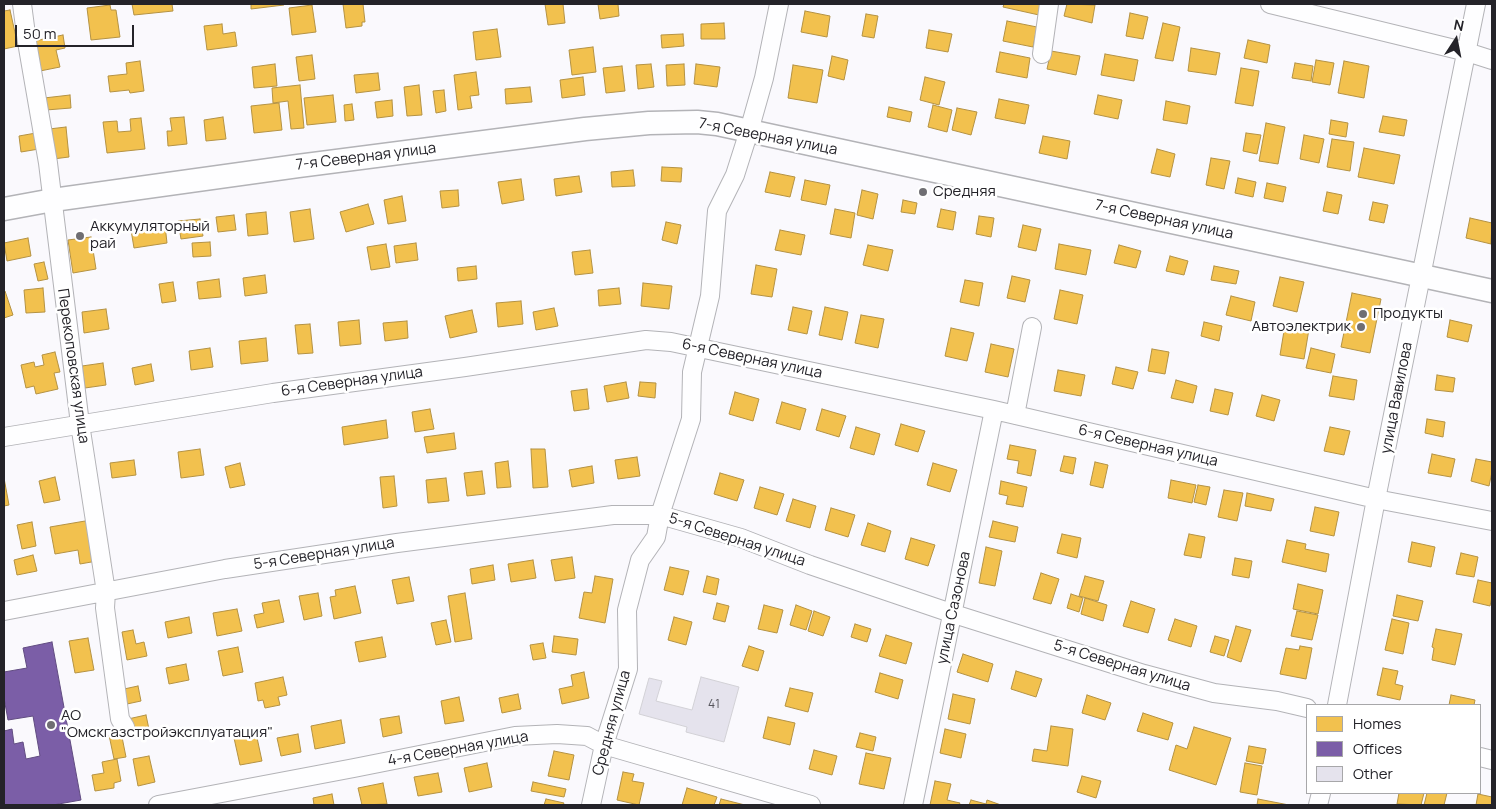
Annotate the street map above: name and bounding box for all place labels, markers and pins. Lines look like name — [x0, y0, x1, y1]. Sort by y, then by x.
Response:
place label: Средняя — [933, 183, 996, 201]
marker: Средняя — [917, 186, 929, 198]
place label: Аккумуляторный рай — [90, 218, 210, 253]
marker: Аккумуляторный рай — [74, 230, 86, 242]
place label: Продукты — [1373, 305, 1443, 323]
marker: Продукты — [1357, 308, 1369, 320]
place label: Автоэлектрик — [1252, 318, 1351, 336]
marker: Автоэлектрик — [1355, 321, 1367, 333]
place label: АО "Омскгазстройэксплуатация" — [61, 707, 273, 742]
marker: АО "Омскгазстройэксплуатация" — [45, 719, 57, 731]

